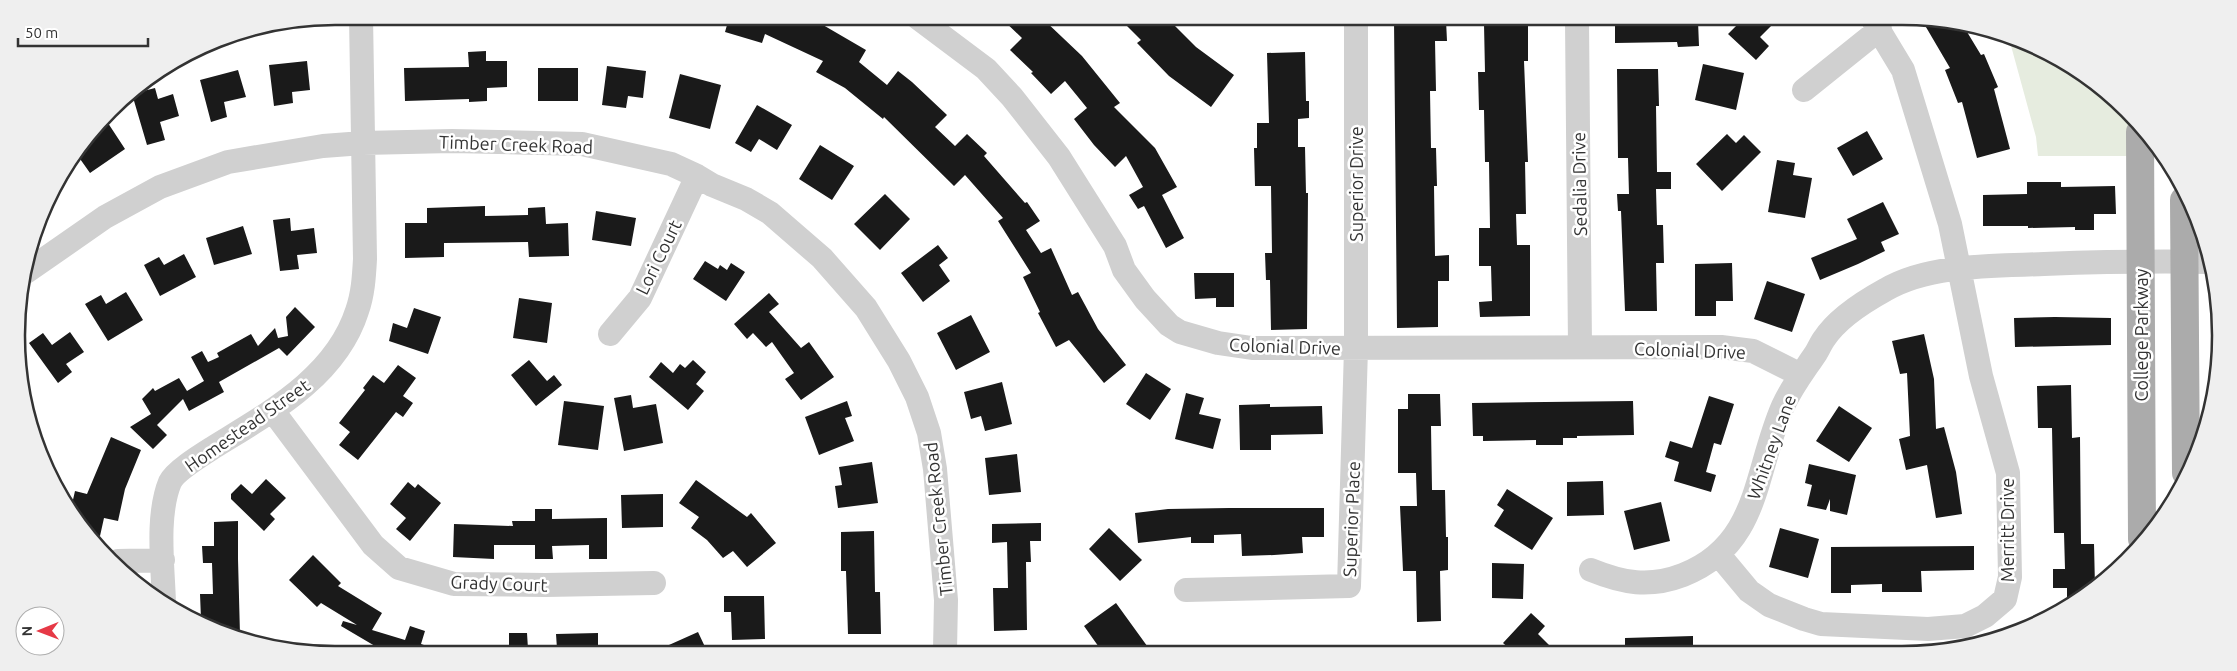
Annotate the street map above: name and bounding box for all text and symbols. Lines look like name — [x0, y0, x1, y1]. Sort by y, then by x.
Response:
scale bar — [18, 15, 148, 47]
text: 50 m — [25, 24, 58, 41]
street label: Superior Drive — [1346, 126, 1366, 242]
street label: Timber Creek Road — [439, 131, 593, 157]
street label: Sedalia Drive — [1568, 132, 1590, 236]
street label: Lori Court — [631, 216, 685, 298]
street label: College Parkway — [2131, 268, 2151, 401]
street label: Colonial Drive — [1229, 334, 1341, 358]
street label: Colonial Drive — [1634, 338, 1746, 362]
street label: Homestead Street — [181, 375, 313, 475]
street label: Whitney Lane — [1743, 392, 1799, 502]
street label: Timber Creek Road — [920, 441, 956, 597]
street label: Superior Place — [1339, 461, 1363, 577]
street label: Merritt Drive — [1997, 478, 2017, 582]
street label: Grady Court — [450, 571, 548, 595]
north arrow — [15, 606, 65, 656]
text: N — [19, 626, 35, 637]

